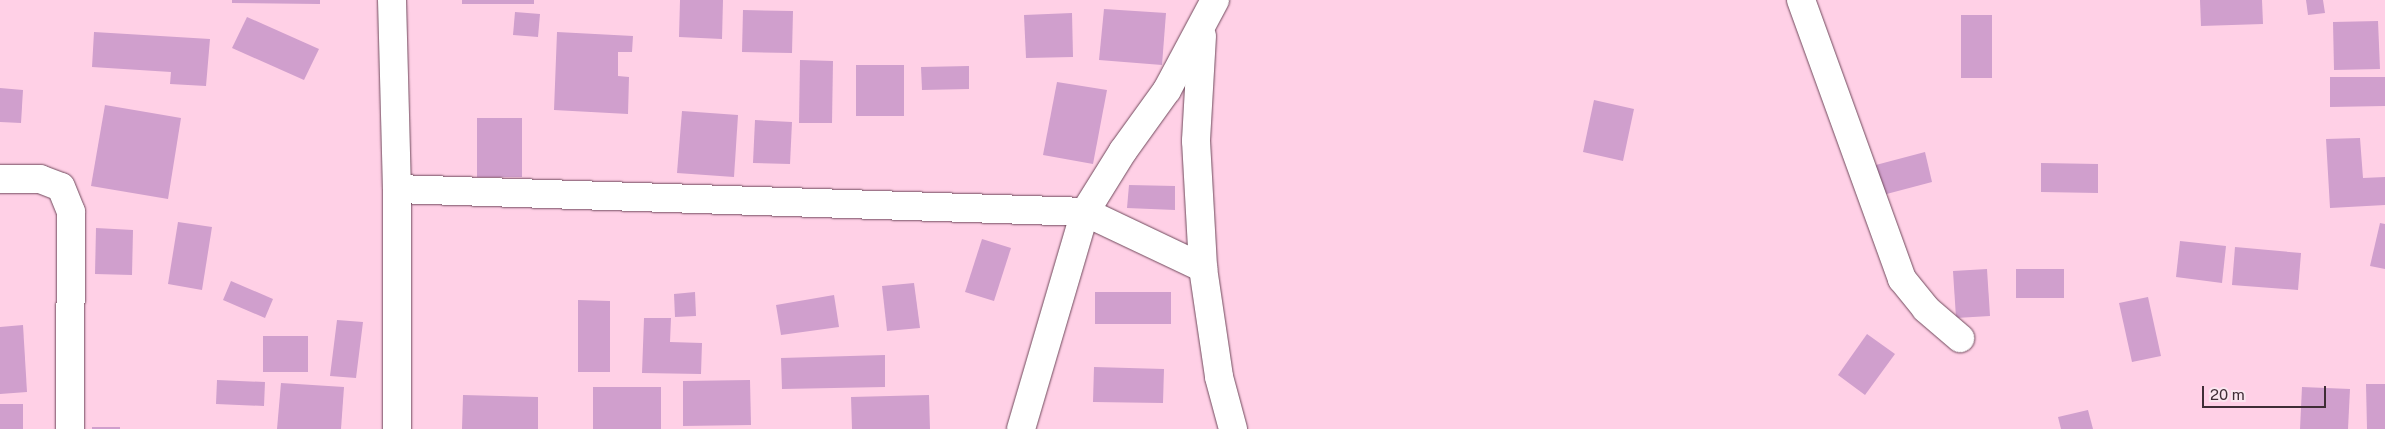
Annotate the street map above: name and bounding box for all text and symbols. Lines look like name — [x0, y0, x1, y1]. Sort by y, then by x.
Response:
scale bar — [2205, 376, 2329, 408]
text: 20 m — [2210, 386, 2245, 403]

